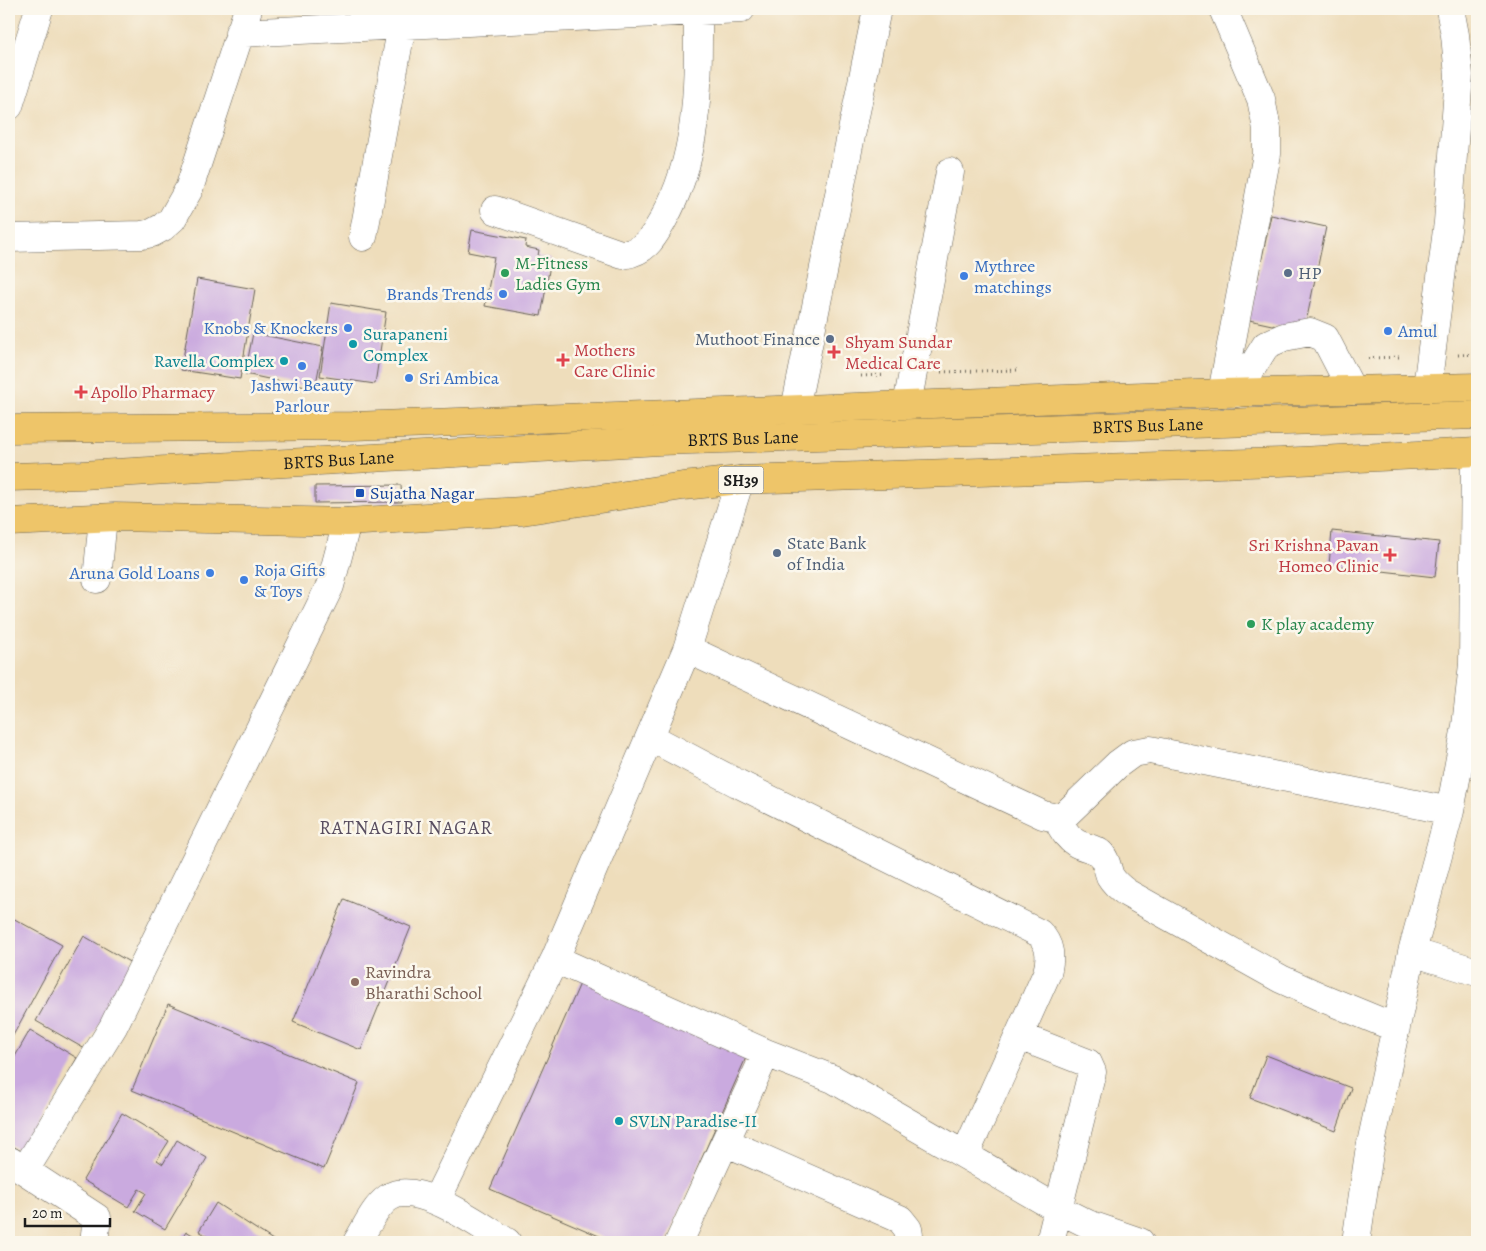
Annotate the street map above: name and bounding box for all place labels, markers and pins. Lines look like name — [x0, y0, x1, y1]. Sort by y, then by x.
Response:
place label: M-Fitness Ladies Gym — [515, 251, 601, 296]
place label: Mythree matchings — [974, 254, 1052, 299]
place label: HP — [1298, 261, 1322, 285]
marker: M-Fitness Ladies Gym — [499, 267, 511, 279]
marker: HP — [1282, 267, 1294, 279]
marker: Mythree matchings — [958, 270, 970, 282]
place label: Brands Trends — [386, 282, 493, 306]
marker: Brands Trends — [497, 288, 509, 300]
place label: Knobs & Knockers — [203, 316, 338, 340]
place label: Amul — [1397, 319, 1438, 343]
marker: Knobs & Knockers — [342, 322, 354, 334]
place label: Surapaneni Complex — [363, 322, 448, 367]
marker: Amul — [1382, 325, 1394, 337]
place label: Muthoot Finance — [695, 327, 820, 351]
place label: Shyam Sundar Medical Care — [845, 330, 952, 375]
marker: Muthoot Finance — [824, 333, 836, 345]
marker: Surapaneni Complex — [347, 338, 359, 350]
place label: Mothers Care Clinic — [574, 338, 655, 383]
marker: Shyam Sundar Medical Care — [827, 345, 841, 359]
place label: Ravella Complex — [154, 349, 274, 373]
marker: Mothers Care Clinic — [556, 353, 570, 367]
marker: Ravella Complex — [278, 355, 290, 367]
marker: Jashwi Beauty Parlour — [296, 360, 308, 372]
place label: Sri Ambica — [419, 366, 500, 390]
marker: Sri Ambica — [403, 372, 415, 384]
place label: Jashwi Beauty Parlour — [251, 373, 354, 418]
place label: Apollo Pharmacy — [90, 380, 216, 404]
marker: Apollo Pharmacy — [75, 386, 87, 398]
place label: Sujatha Nagar — [370, 481, 475, 505]
marker: Sujatha Nagar — [354, 487, 366, 499]
place label: State Bank of India — [787, 531, 866, 576]
place label: Sri Krishna Pavan Homeo Clinic — [1249, 533, 1379, 578]
marker: State Bank of India — [771, 547, 783, 559]
marker: Sri Krishna Pavan Homeo Clinic — [1383, 548, 1397, 562]
place label: Roja Gifts & Toys — [254, 558, 326, 603]
place label: Aruna Gold Loans — [69, 561, 200, 585]
marker: Aruna Gold Loans — [204, 567, 216, 579]
marker: Roja Gifts & Toys — [238, 574, 250, 586]
place label: K play academy — [1261, 612, 1375, 636]
marker: K play academy — [1245, 618, 1257, 630]
place label: Ravindra Bharathi School — [365, 960, 482, 1005]
marker: Ravindra Bharathi School — [349, 976, 361, 988]
place label: SVLN Paradise-II — [629, 1109, 757, 1133]
marker: SVLN Paradise-II — [613, 1115, 625, 1127]

